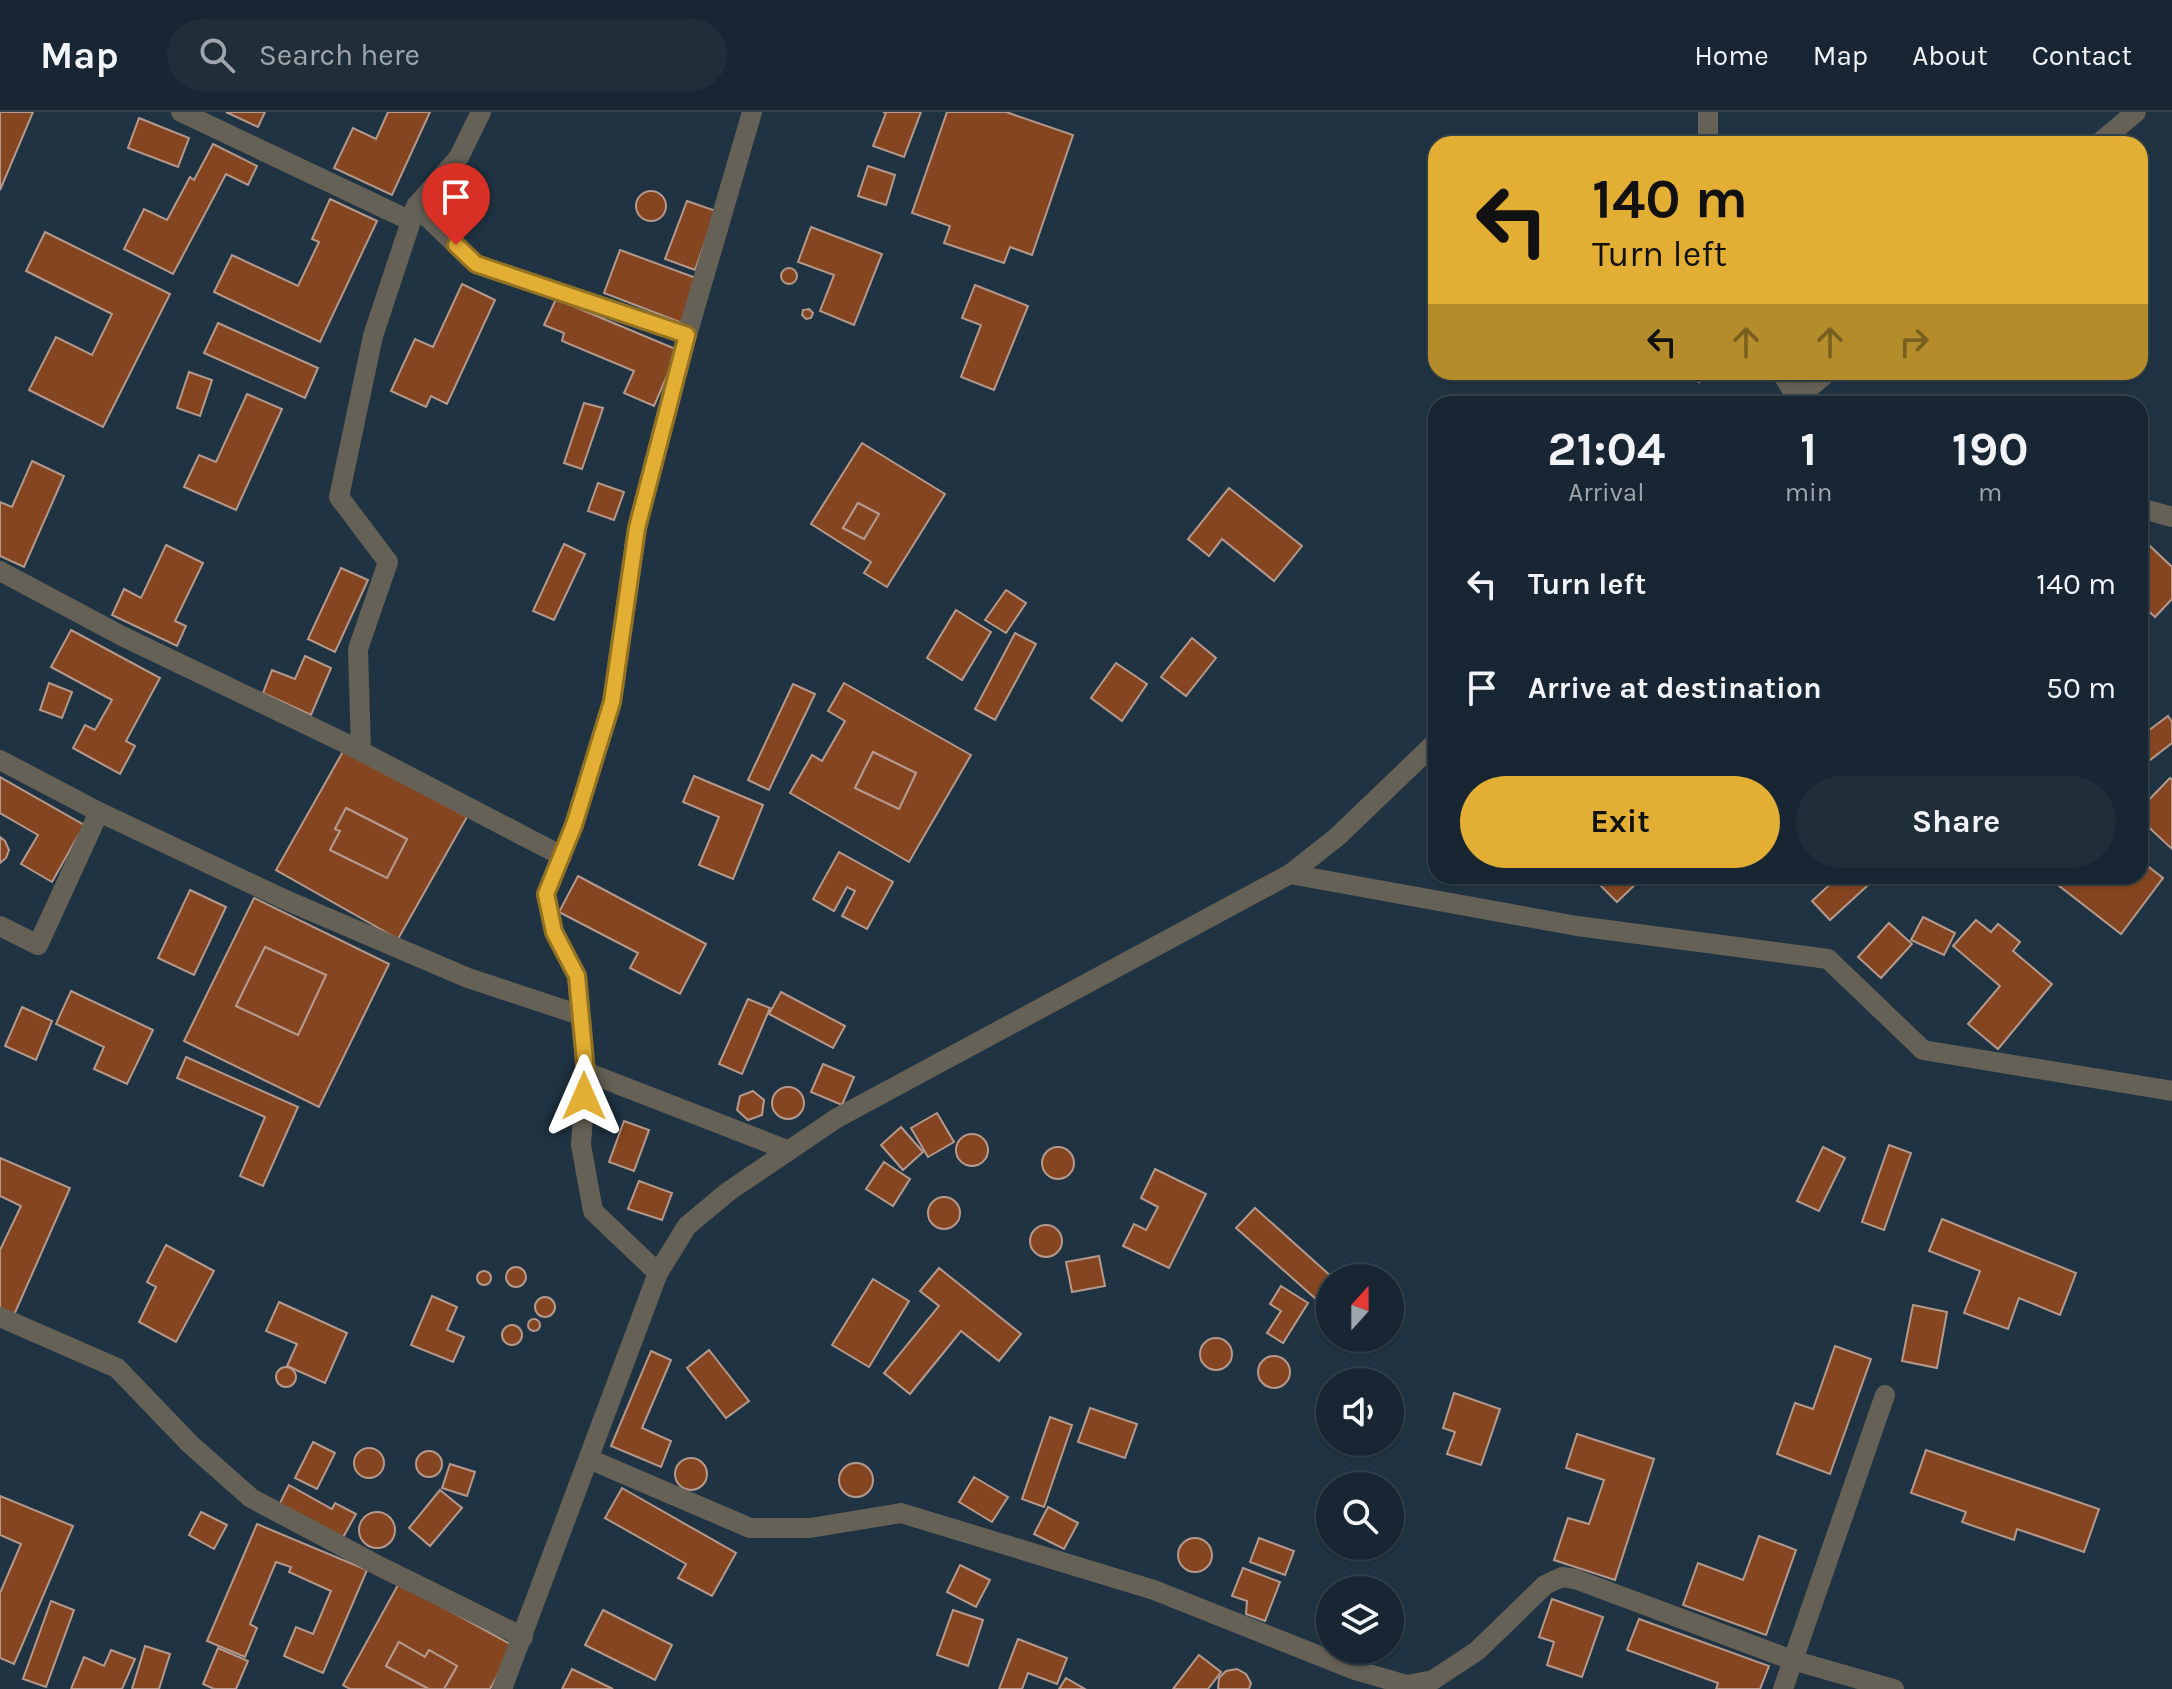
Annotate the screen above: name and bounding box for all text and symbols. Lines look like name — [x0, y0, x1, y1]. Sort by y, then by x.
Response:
search box — [167, 19, 727, 91]
text: Map — [40, 33, 119, 78]
icon: search — [195, 33, 239, 77]
text: Search here — [259, 37, 420, 73]
text: Home — [1694, 39, 1769, 72]
text: Map — [1813, 39, 1868, 72]
text: About — [1912, 39, 1988, 72]
text: Contact — [2032, 39, 2132, 72]
pin — [422, 163, 490, 245]
text: 140 m — [1592, 166, 1748, 231]
icon: left — [1460, 168, 1564, 272]
icon: arrive — [434, 175, 478, 219]
text: Turn left — [1592, 233, 1727, 275]
icon: left — [1640, 320, 1684, 364]
icon: ahead — [1724, 320, 1768, 364]
icon: ahead — [1808, 320, 1852, 364]
icon: right — [1892, 320, 1936, 364]
text: 21:04 — [1547, 421, 1665, 477]
text: 1 — [1800, 421, 1817, 477]
text: 190 — [1952, 421, 2029, 477]
text: Arrival — [1568, 477, 1644, 508]
text: min — [1785, 477, 1833, 508]
text: m — [1978, 477, 2002, 508]
icon: left — [1460, 562, 1504, 606]
text: Turn left — [1528, 566, 1646, 602]
text: 140 m — [2036, 566, 2116, 602]
icon: arrive — [1460, 666, 1504, 710]
text: Arrive at destination — [1528, 670, 1822, 706]
text: 50 m — [2046, 670, 2116, 706]
button: Exit — [1460, 776, 1780, 868]
button: Share — [1796, 776, 2116, 868]
position arrow — [542, 1054, 626, 1138]
north arrow — [1316, 1264, 1404, 1352]
map controls — [1316, 1264, 1404, 1664]
button: sound — [1316, 1368, 1404, 1456]
button: search — [1316, 1472, 1404, 1560]
button: layers — [1316, 1576, 1404, 1664]

